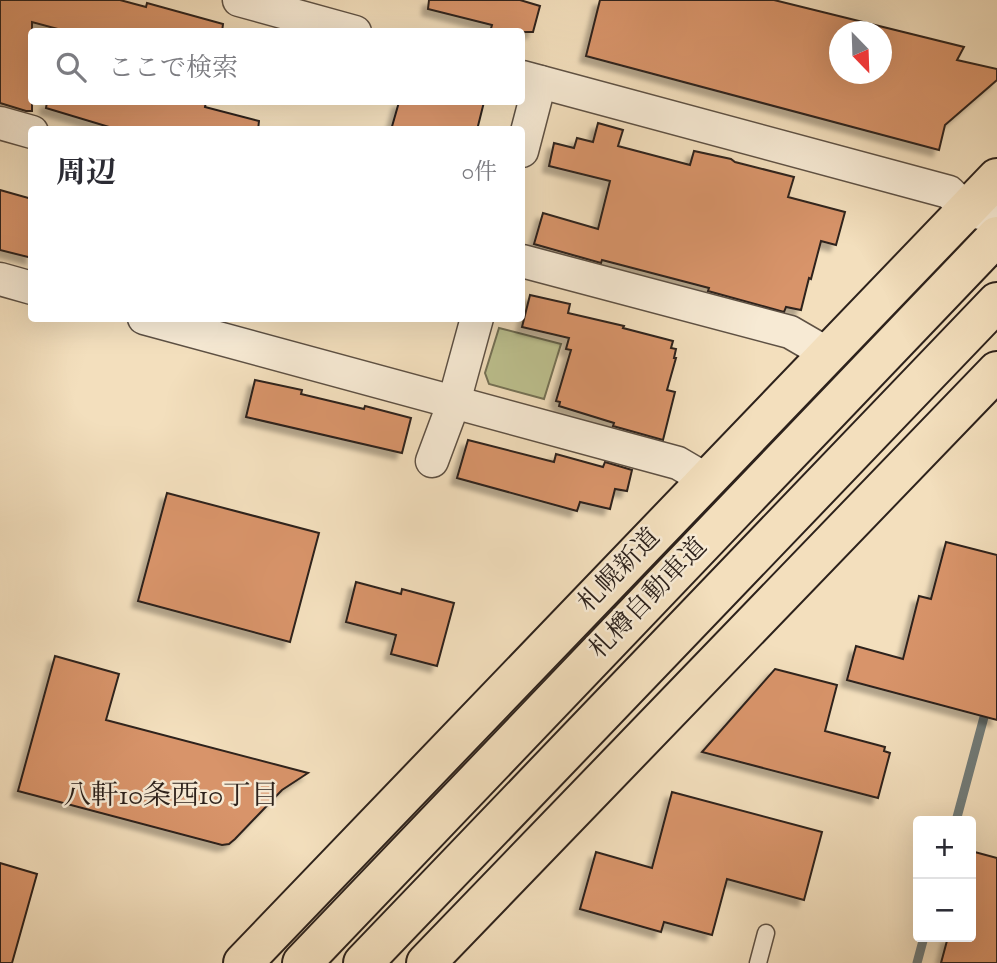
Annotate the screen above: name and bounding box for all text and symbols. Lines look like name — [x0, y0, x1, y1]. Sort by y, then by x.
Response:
north arrow — [829, 21, 892, 84]
search box — [28, 28, 525, 105]
icon: search — [52, 48, 90, 86]
text: ここで検索 — [108, 51, 238, 88]
text: 周辺 — [56, 153, 116, 196]
text: 0件 — [462, 157, 497, 190]
street label: 札幌新道 — [571, 521, 669, 621]
street label: 札樽自動車道 — [582, 530, 716, 668]
district label: 八軒10条西10丁目 — [63, 777, 279, 817]
map controls — [913, 816, 976, 942]
button: + — [913, 816, 976, 879]
button: − — [913, 879, 976, 942]

